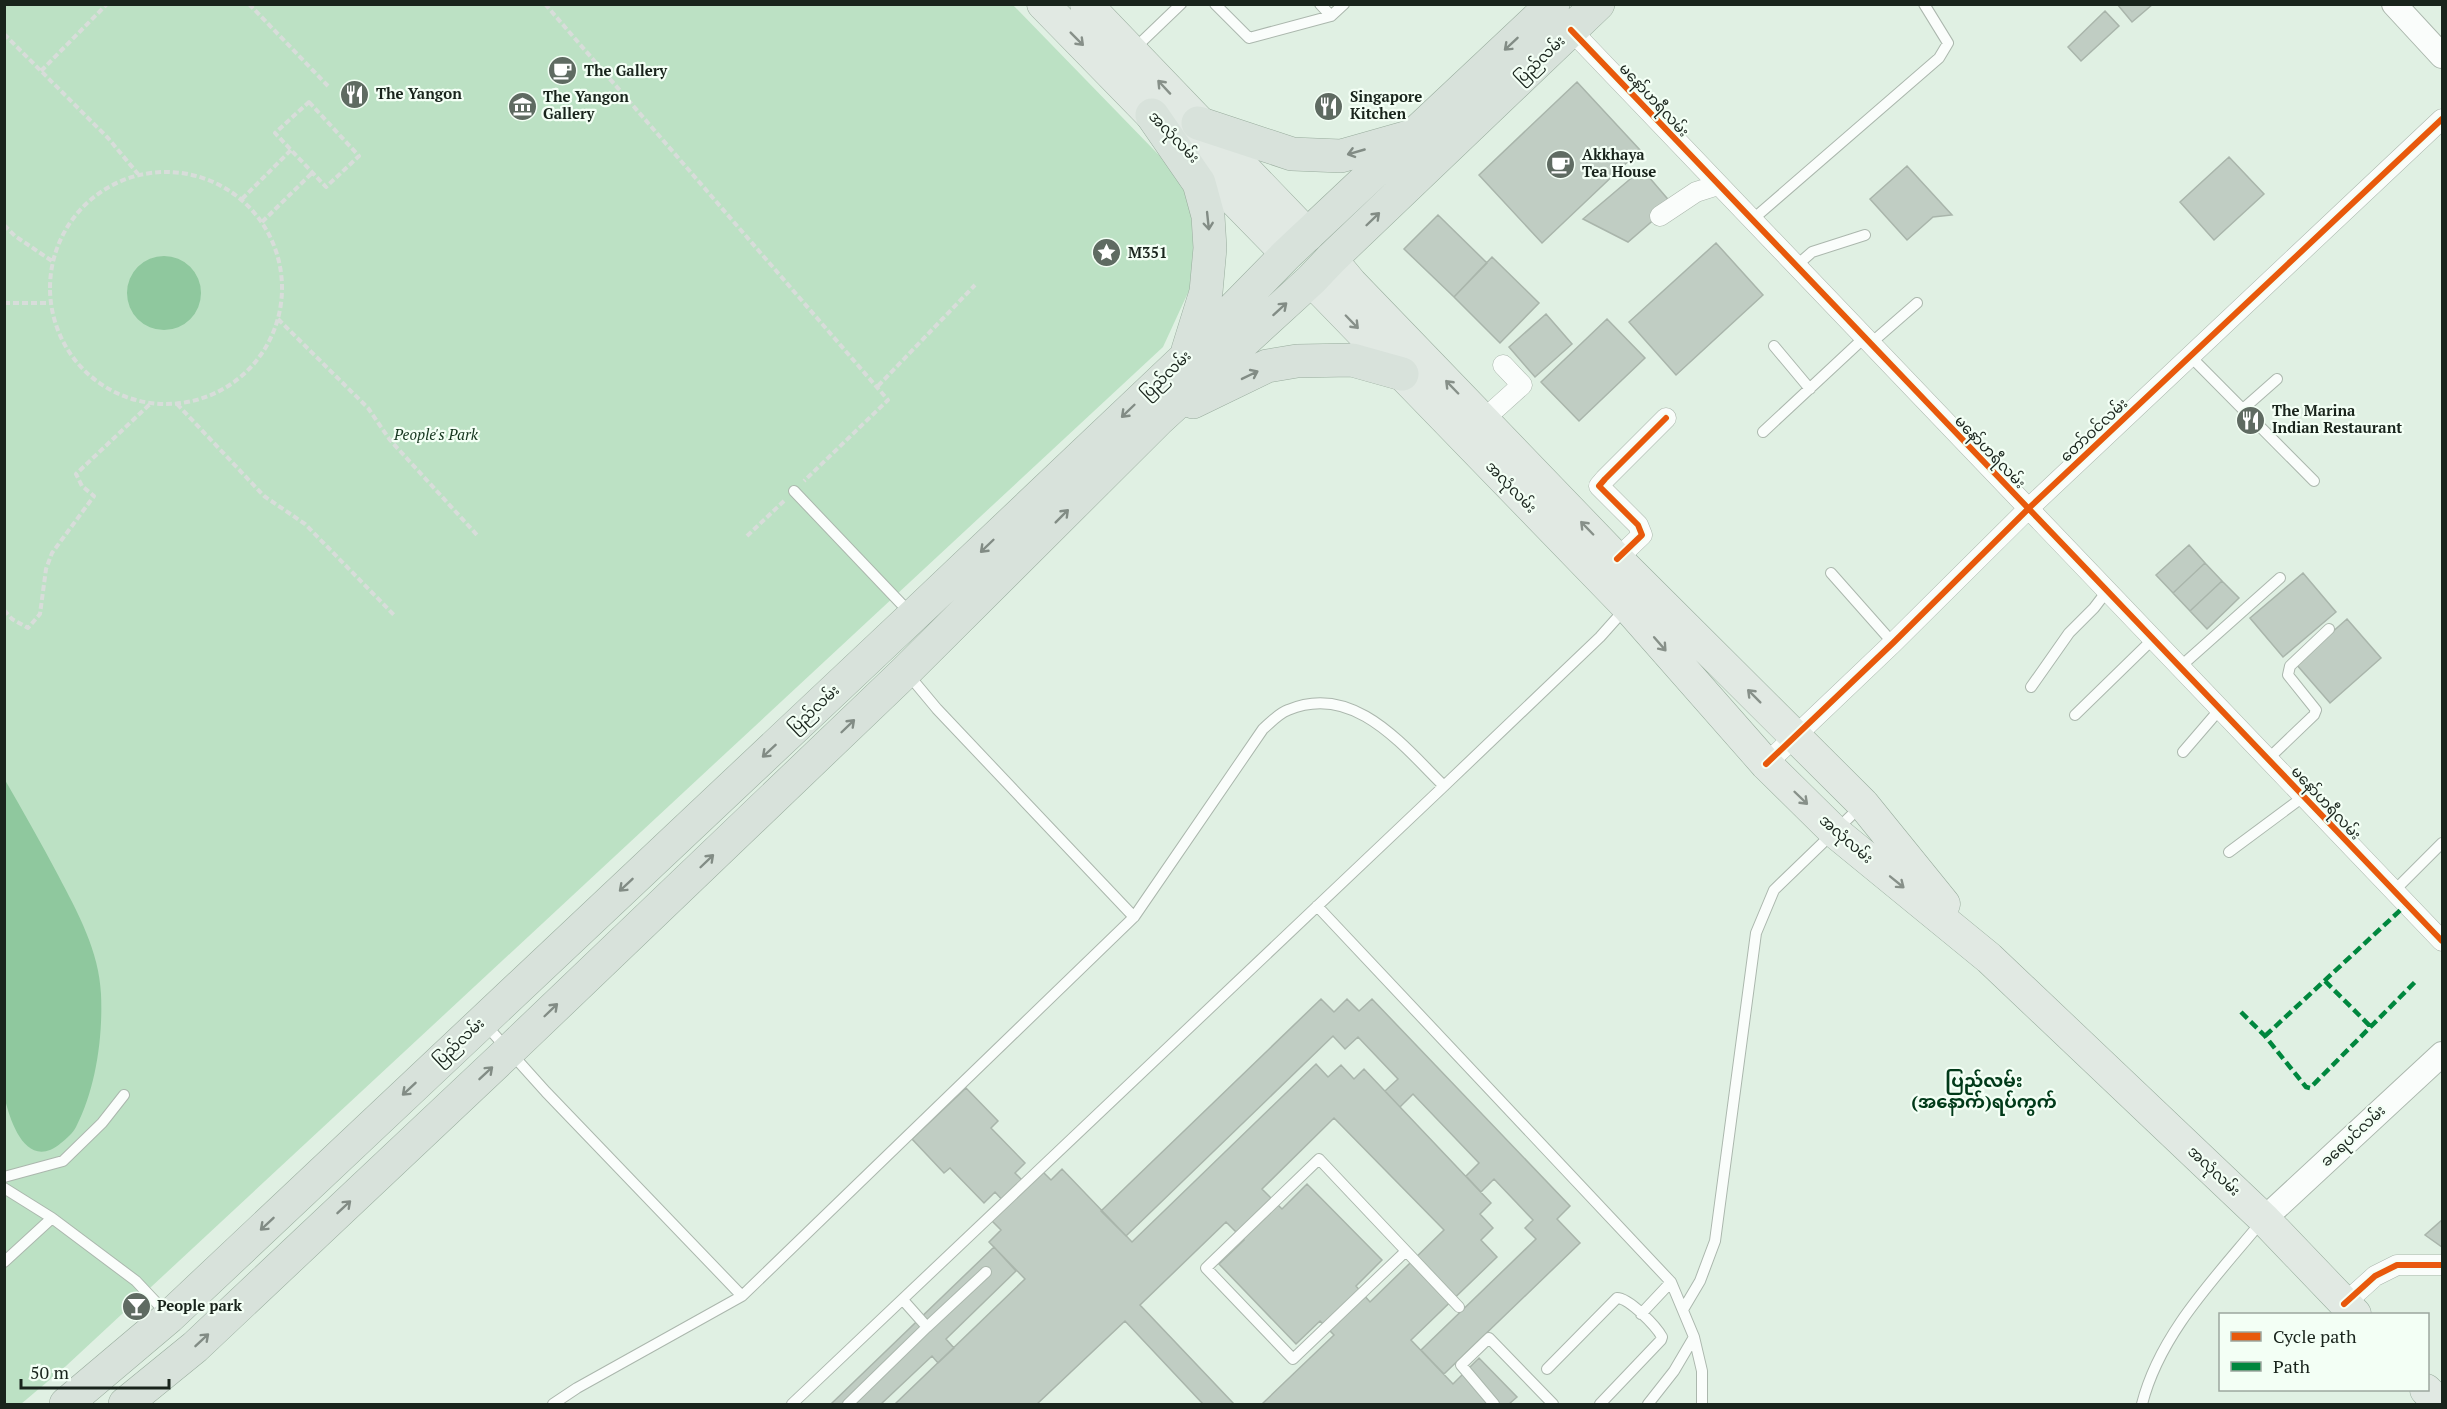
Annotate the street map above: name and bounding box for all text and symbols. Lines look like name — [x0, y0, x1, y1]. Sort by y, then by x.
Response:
street label: ပြည်လမ်း — [1510, 30, 1571, 90]
one-way arrow — [1069, 31, 1084, 46]
one-way arrow — [1503, 37, 1518, 52]
cafe icon: The Gallery — [547, 55, 579, 87]
street label: မနော်ဟရီလမ်း — [1613, 58, 1694, 143]
place label: The Gallery — [584, 60, 668, 80]
restaurant icon: The Yangon — [339, 78, 371, 110]
one-way arrow — [1157, 80, 1171, 95]
place label: The Yangon — [376, 83, 462, 103]
place label: The Yangon Gallery — [543, 86, 629, 123]
place label: Singapore Kitchen — [1350, 86, 1422, 123]
museum icon: The Yangon Gallery — [506, 90, 538, 122]
restaurant icon: Singapore Kitchen — [1313, 90, 1345, 122]
street label: အလုံလမ်း — [1143, 106, 1205, 169]
place label: Akkhaya Tea House — [1582, 144, 1656, 181]
one-way arrow — [1347, 147, 1366, 158]
cafe icon: Akkhaya Tea House — [1545, 148, 1577, 180]
one-way arrow — [1202, 211, 1213, 230]
one-way arrow — [1366, 211, 1381, 226]
place icon: M351 — [1091, 237, 1123, 269]
place label: M351 — [1128, 242, 1167, 262]
one-way arrow — [1272, 302, 1287, 316]
one-way arrow — [1345, 315, 1359, 330]
street label: ပြည်လမ်း — [1136, 345, 1197, 405]
one-way arrow — [1240, 368, 1258, 380]
one-way arrow — [1445, 380, 1459, 395]
street label: တော်ဝင်လမ်း — [2055, 393, 2131, 466]
place label: The Marina Indian Restaurant — [2272, 400, 2402, 437]
one-way arrow — [1121, 404, 1136, 419]
restaurant icon: The Marina Indian Restaurant — [2235, 404, 2267, 436]
street label: မနော်ဟရီလမ်း — [1949, 410, 2031, 494]
park label: People's Park — [393, 424, 479, 444]
street label: အလုံလမ်း — [1480, 456, 1542, 519]
one-way arrow — [1055, 508, 1069, 523]
one-way arrow — [1580, 520, 1595, 535]
one-way arrow — [980, 539, 995, 553]
one-way arrow — [1653, 636, 1667, 651]
street label: ပြည်လမ်း — [784, 680, 845, 739]
one-way arrow — [1747, 688, 1762, 703]
one-way arrow — [841, 719, 856, 733]
one-way arrow — [761, 744, 776, 759]
street label: မနော်ဟရီလမ်း — [2285, 761, 2366, 846]
one-way arrow — [1793, 790, 1808, 805]
street label: အလုံလမ်း — [1814, 809, 1878, 869]
one-way arrow — [700, 854, 715, 868]
one-way arrow — [1888, 875, 1904, 888]
one-way arrow — [619, 878, 634, 892]
one-way arrow — [544, 1003, 559, 1018]
street label: ပြည်လမ်း — [429, 1013, 490, 1072]
one-way arrow — [478, 1066, 493, 1080]
district label: ပြည်လမ်း (အနောက်)ရပ်ကွက် — [1911, 1068, 2057, 1116]
one-way arrow — [401, 1082, 416, 1097]
street label: ခရေပင်လမ်း — [2316, 1100, 2391, 1173]
street label: အလုံလမ်း — [2182, 1141, 2245, 1202]
one-way arrow — [337, 1199, 352, 1214]
one-way arrow — [260, 1216, 275, 1230]
bar icon: People park — [120, 1290, 152, 1322]
place label: People park — [157, 1295, 242, 1315]
legend — [2219, 1313, 2429, 1391]
text: Cycle path — [2273, 1324, 2357, 1348]
one-way arrow — [195, 1333, 210, 1348]
scale bar — [21, 1352, 170, 1390]
text: Path — [2273, 1354, 2310, 1378]
text: 50 m — [30, 1360, 70, 1384]

